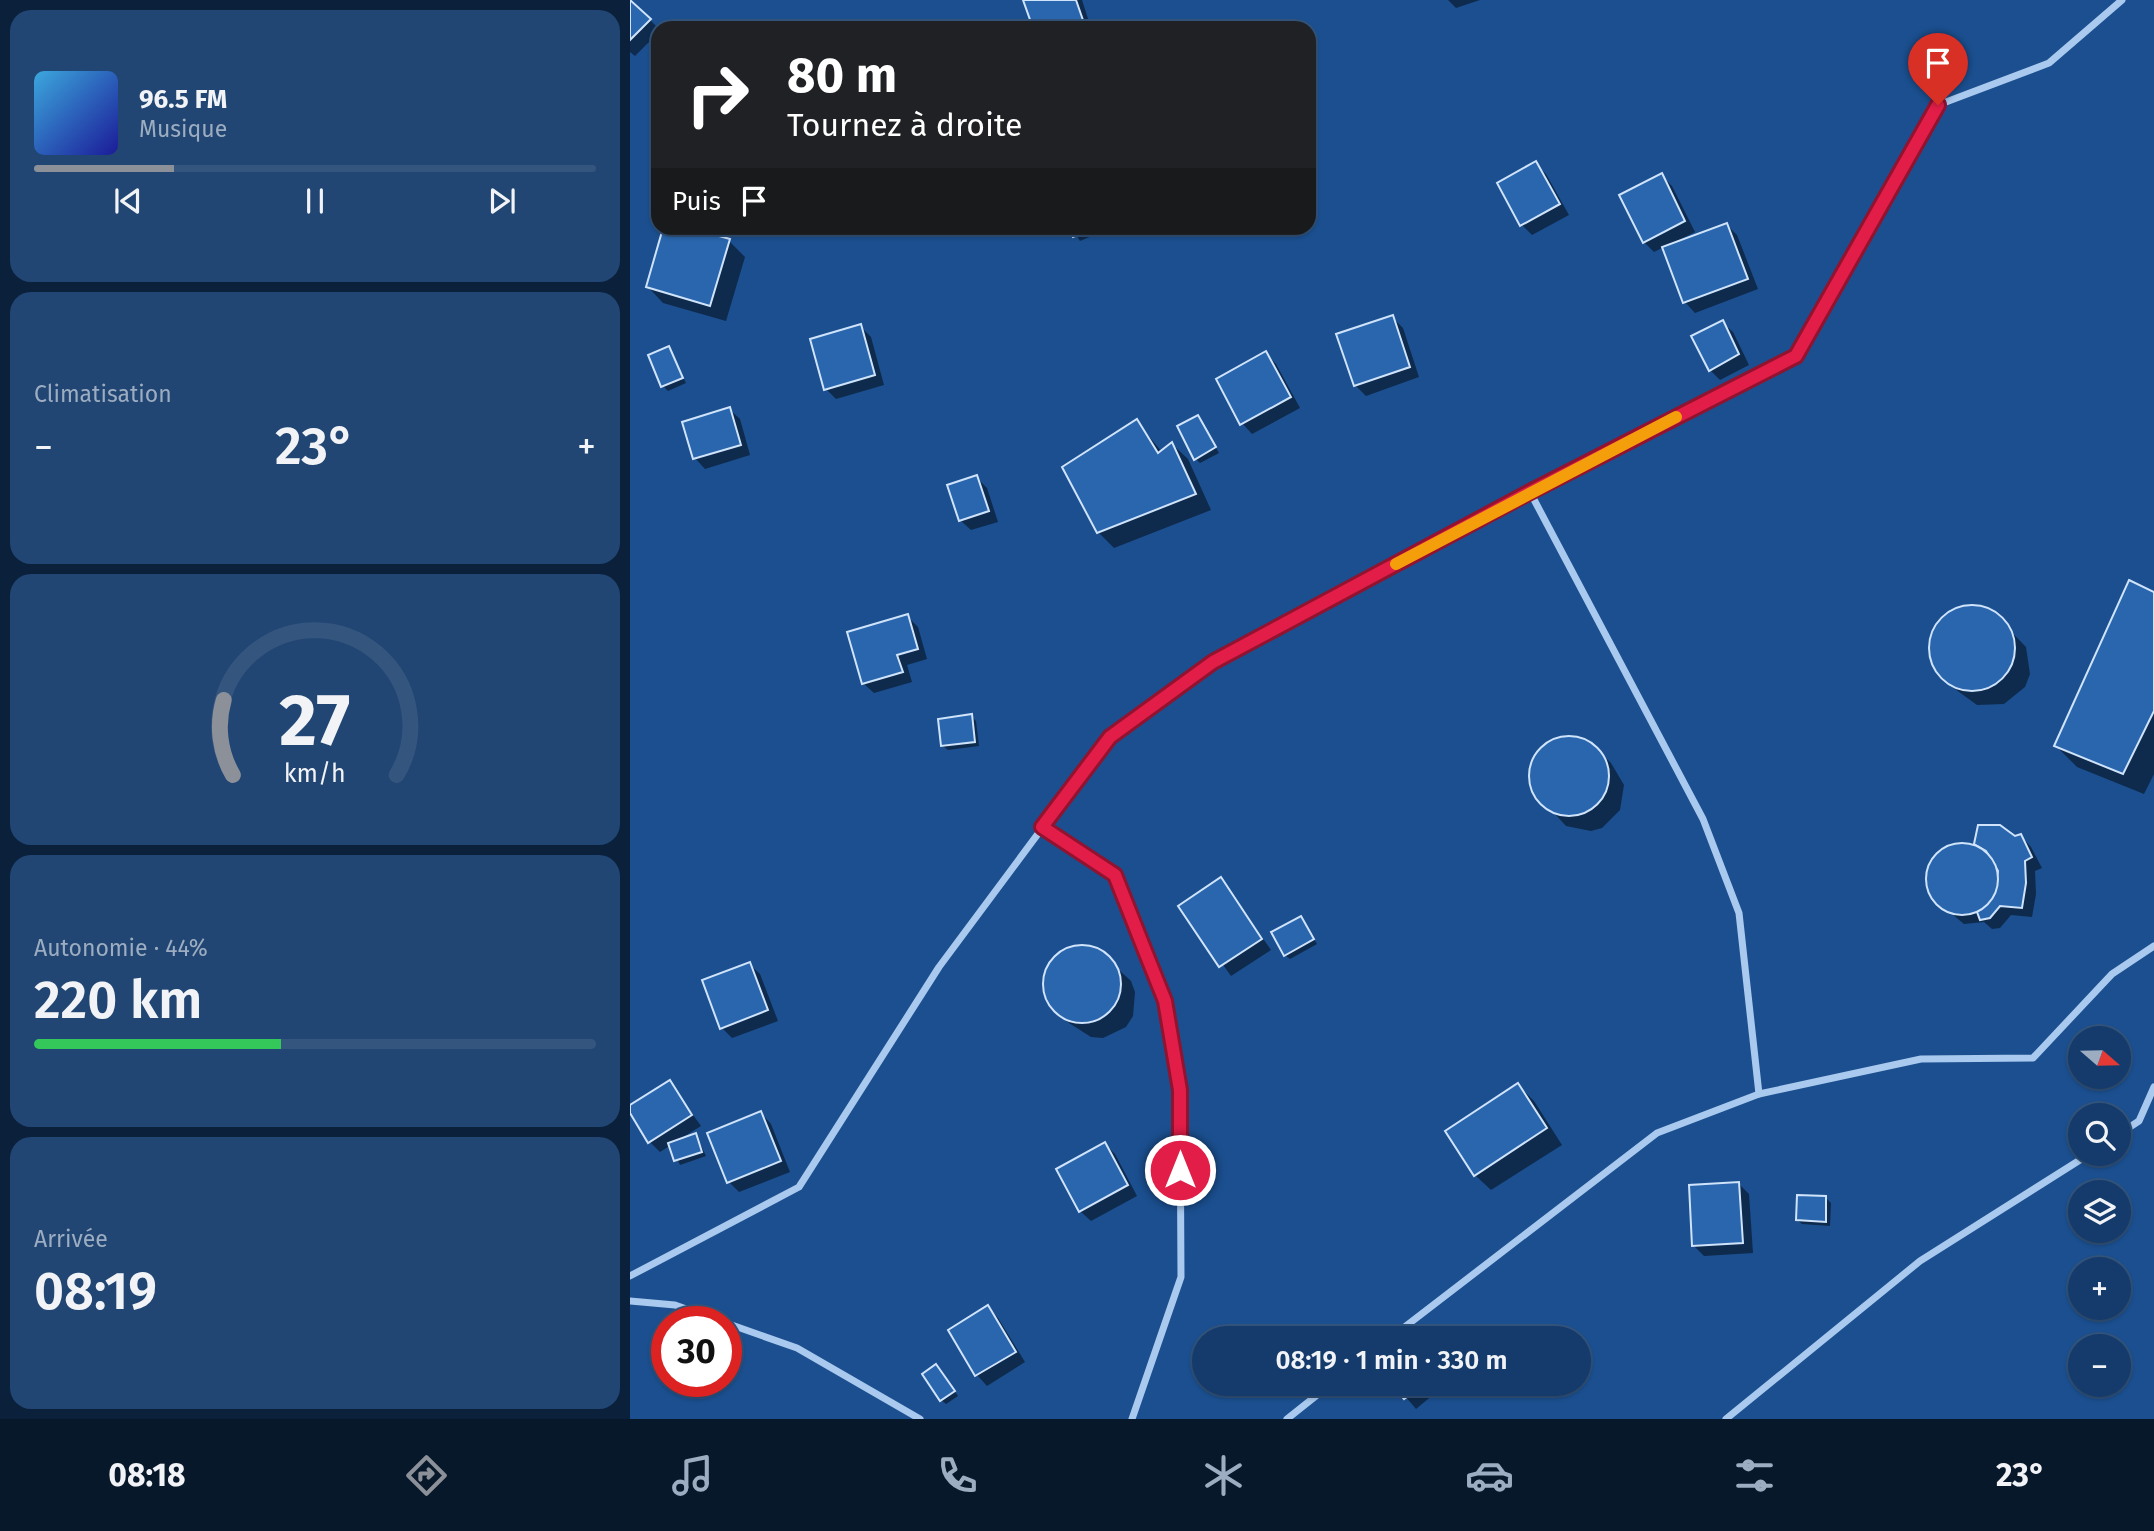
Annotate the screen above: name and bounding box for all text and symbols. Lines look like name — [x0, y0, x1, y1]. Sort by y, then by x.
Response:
pin — [1908, 33, 1968, 105]
icon: arrive — [1919, 44, 1957, 82]
text: 80 m — [787, 46, 897, 105]
icon: right — [672, 49, 763, 140]
text: 96.5 FM — [139, 84, 227, 115]
text: Tournez à droite — [787, 106, 1023, 144]
text: Musique — [139, 115, 227, 143]
icon: previous — [109, 182, 147, 220]
icon: pause — [296, 182, 334, 220]
icon: next — [483, 182, 521, 220]
icon: arrive — [735, 182, 773, 220]
text: Puis — [672, 186, 721, 217]
text: Climatisation — [34, 380, 172, 408]
text: 23° — [275, 415, 355, 478]
text: − — [34, 424, 53, 470]
text: + — [577, 424, 596, 470]
text: 27 — [280, 678, 350, 765]
text: km/h — [284, 759, 346, 789]
text: Autonomie · 44% — [34, 934, 208, 962]
text: 220 km — [34, 969, 202, 1032]
north arrow — [2068, 1026, 2132, 1088]
map controls — [2068, 1026, 2131, 1397]
button: search — [2068, 1103, 2131, 1166]
position arrow — [1143, 1133, 1217, 1207]
button: layers — [2068, 1180, 2131, 1243]
text: Arrivée — [34, 1225, 108, 1253]
button: + — [2068, 1257, 2131, 1320]
text: 08:19 — [34, 1260, 157, 1323]
speed limit sign: 30 — [651, 1306, 742, 1397]
button: − — [2068, 1334, 2131, 1397]
text: 08:19 · 1 min · 330 m — [1275, 1345, 1508, 1376]
icon: directions — [402, 1451, 451, 1500]
icon: music — [668, 1451, 717, 1500]
icon: phone — [933, 1451, 982, 1500]
icon: climate — [1199, 1451, 1248, 1500]
icon: car — [1465, 1451, 1514, 1500]
icon: filters — [1730, 1451, 1779, 1500]
text: 08:18 — [108, 1456, 186, 1494]
text: 23° — [1996, 1456, 2046, 1494]

